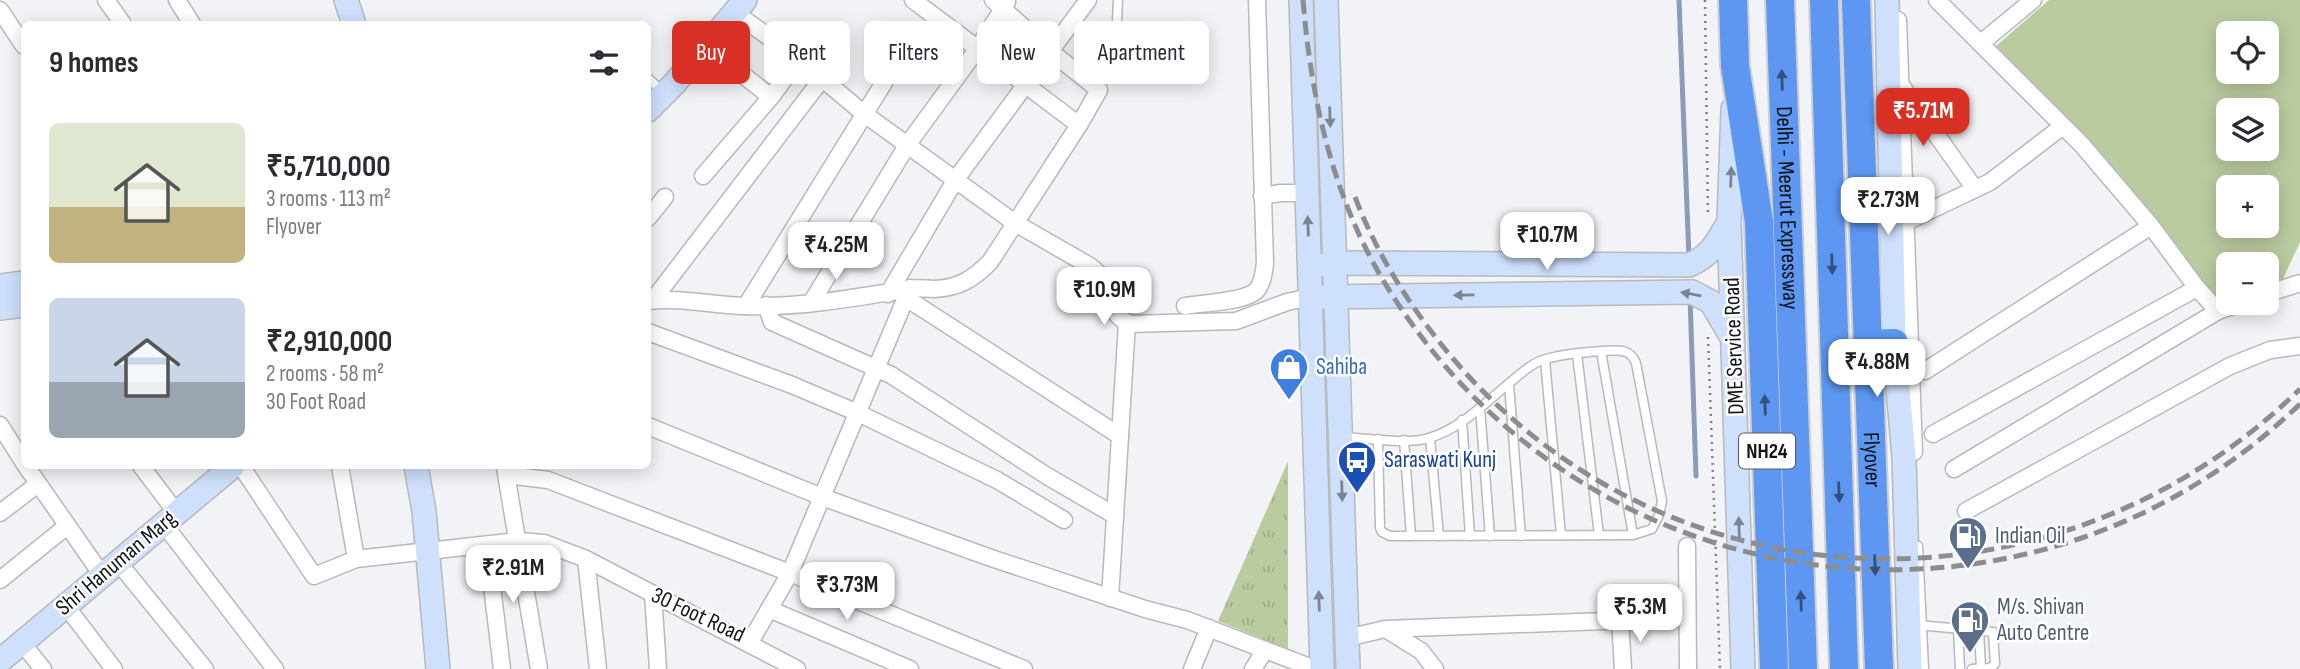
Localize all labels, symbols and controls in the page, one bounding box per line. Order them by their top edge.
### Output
chip: Buy [672,21,750,84]
chip: Rent [764,21,850,84]
chip: Filters [864,21,963,84]
chip: New [977,21,1060,84]
chip: Apartment [1074,21,1209,84]
map controls [2216,21,2279,315]
button: locate [2216,21,2279,84]
icon: filters [585,44,623,82]
text: 9 homes [49,45,139,81]
one-way arrow [1777,68,1788,90]
pin: ₹5.71M [1866,88,1980,148]
text: ₹5.71M [1892,97,1954,125]
button: layers [2216,98,2279,161]
one-way arrow [1324,106,1336,128]
street label: Delhi - Meerut Expressway [1770,106,1805,310]
text: ₹5,710,000 [266,149,390,185]
icon: home [105,151,189,235]
one-way arrow [1725,166,1736,188]
button: + [2216,175,2279,238]
pin: ₹2.73M [1831,177,1945,237]
text: 3 rooms · 113 m² [266,185,391,213]
text: ₹2.73M [1857,186,1919,214]
pin: ₹10.7M [1490,212,1604,272]
text: Flyover [266,213,322,241]
one-way arrow [1302,215,1313,237]
text: ₹10.7M [1516,221,1578,249]
pin: ₹4.25M [779,222,893,282]
text: ₹4.25M [804,231,868,259]
button: − [2216,252,2279,315]
one-way arrow [1826,253,1837,275]
pin: ₹10.9M [1047,268,1161,327]
text: ₹10.9M [1073,276,1135,304]
street label: DME Service Road [1718,277,1750,415]
one-way arrow [1680,288,1702,299]
one-way arrow [1453,289,1475,301]
text: ₹2,910,000 [266,324,392,360]
icon: home [105,326,189,410]
pin: ₹4.88M [1820,340,1934,399]
shop icon: Sahiba [1268,346,1310,401]
text: ₹4.88M [1844,348,1910,376]
place label: Sahiba [1316,353,1367,381]
text: 2 rooms · 58 m² [266,360,384,388]
text: 30 Foot Road [266,388,366,416]
one-way arrow [1760,394,1771,416]
street label: Flyover [1857,431,1887,488]
road number: NH24 [1739,434,1795,468]
bus stop icon: Saraswati Kunj [1336,439,1378,494]
place label: Saraswati Kunj [1384,446,1496,474]
one-way arrow [1337,481,1348,503]
one-way arrow [1833,481,1844,503]
street label: Shri Hanuman Marg [50,504,182,622]
fuel station icon: Indian Oil [1947,515,1989,570]
one-way arrow [1733,516,1745,538]
place label: Indian Oil [1995,522,2066,550]
pin: ₹2.91M [456,546,570,605]
text: ₹2.91M [482,554,544,582]
one-way arrow [1869,554,1880,576]
pin: ₹3.73M [790,562,904,622]
text: ₹3.73M [816,571,878,599]
street label: 30 Foot Road [647,581,749,649]
pin: ₹5.3M [1591,584,1689,644]
one-way arrow [1314,590,1325,612]
one-way arrow [1795,590,1806,612]
text: ₹5.3M [1613,593,1667,621]
place label: M/s. Shivan Auto Centre [1996,593,2089,647]
fuel station icon: M/s. Shivan Auto Centre [1949,599,1991,654]

